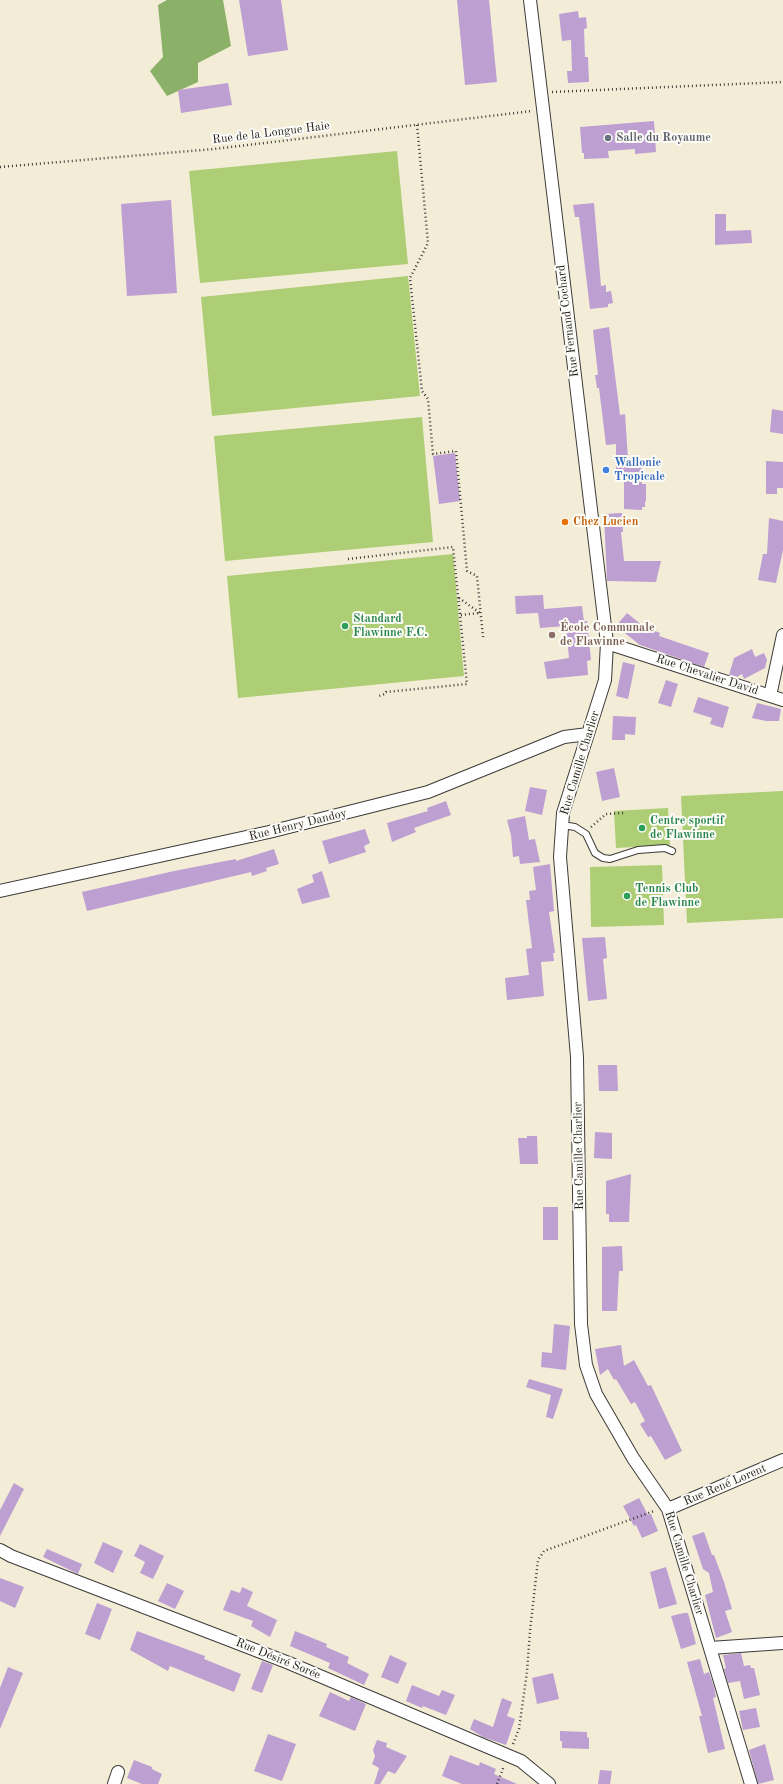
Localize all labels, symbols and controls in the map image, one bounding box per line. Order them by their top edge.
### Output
street label: Rue de la Longue Haie [212,119,330,147]
place label: Salle du Royaume [616,131,711,145]
marker: Salle du Royaume [603,133,613,143]
street label: Rue Fernand Cochard [554,264,582,378]
place label: Wallonie Tropicale [614,456,665,484]
marker: Wallonie Tropicale [601,465,611,475]
place label: Chez Lucien [573,515,638,529]
marker: Chez Lucien [560,517,570,527]
place label: Standard Flawinne F.C. [353,612,428,640]
marker: Standard Flawinne F.C. [340,621,350,631]
place label: École Communale de Flawinne [560,621,655,649]
marker: École Communale de Flawinne [547,630,557,640]
street label: Rue Chevalier David [654,652,760,698]
street label: Rue Camille Charlier [557,709,603,817]
street label: Rue Henry Dandoy [248,806,348,844]
place label: Centre sportif de Flawinne [650,814,724,842]
marker: Centre sportif de Flawinne [637,823,647,833]
place label: Tennis Club de Flawinne [635,882,700,910]
marker: Tennis Club de Flawinne [622,891,632,901]
street label: Rue Camille Charlier [571,1102,587,1210]
street label: Rue René Lorent [681,1461,769,1509]
street label: Rue Camille Charlier [661,1509,707,1617]
street label: Rue Désiré Sorée [233,1635,323,1683]

